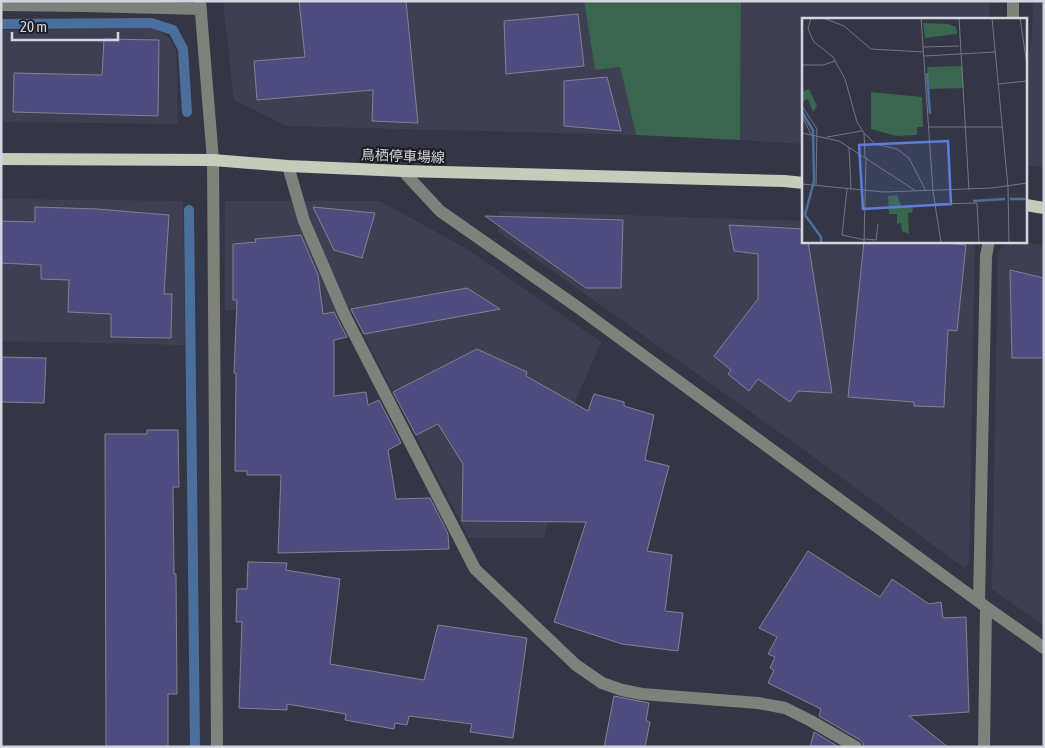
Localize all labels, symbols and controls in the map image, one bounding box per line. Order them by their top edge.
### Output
scale bar [12,10,119,42]
text: 20 m [20,18,47,35]
inset map [802,18,1028,242]
street label: 鳥栖停車場線 [361,147,445,165]

